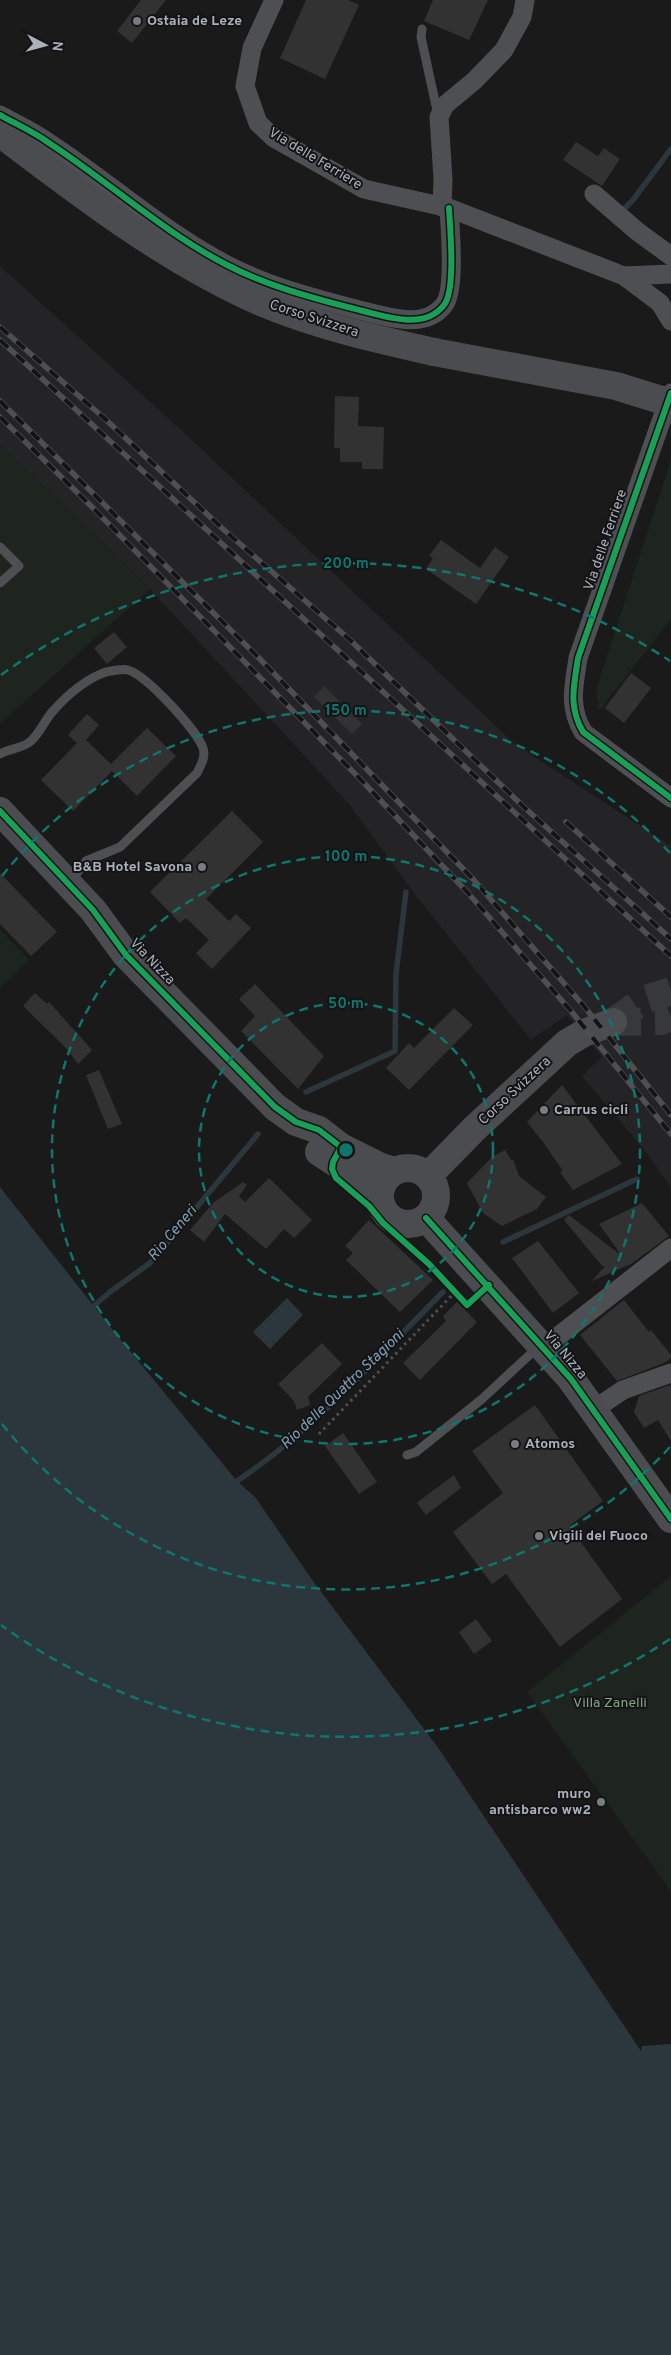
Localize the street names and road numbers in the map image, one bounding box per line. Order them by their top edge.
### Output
street label: Via delle Ferriere [265,124,365,194]
street label: Corso Svizzera [267,297,361,341]
street label: Via delle Ferriere [581,487,631,593]
street label: Via Nizza [126,935,178,989]
street label: Corso Svizzera [475,1053,555,1129]
street label: Via Nizza [540,1327,590,1383]

